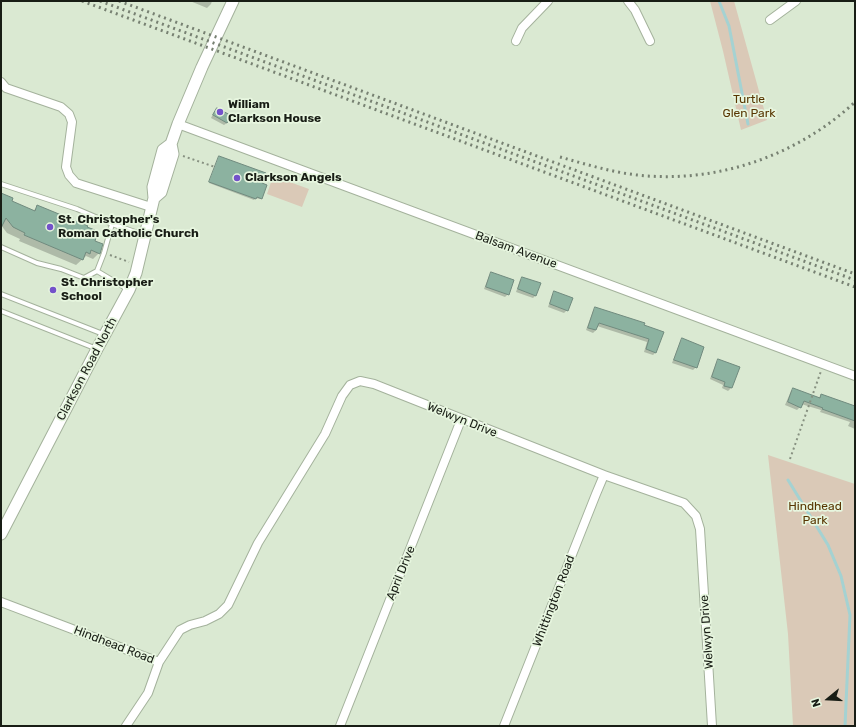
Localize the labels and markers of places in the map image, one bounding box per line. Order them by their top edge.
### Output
place label: William Clarkson House [228,98,321,126]
marker: William Clarkson House [215,107,225,117]
place label: Clarkson Angels [245,171,342,185]
marker: Clarkson Angels [232,173,242,183]
place label: St. Christopher's Roman Catholic Church [58,213,199,241]
marker: St. Christopher's Roman Catholic Church [45,222,55,232]
place label: St. Christopher School [61,276,153,304]
marker: St. Christopher School [48,285,58,295]

